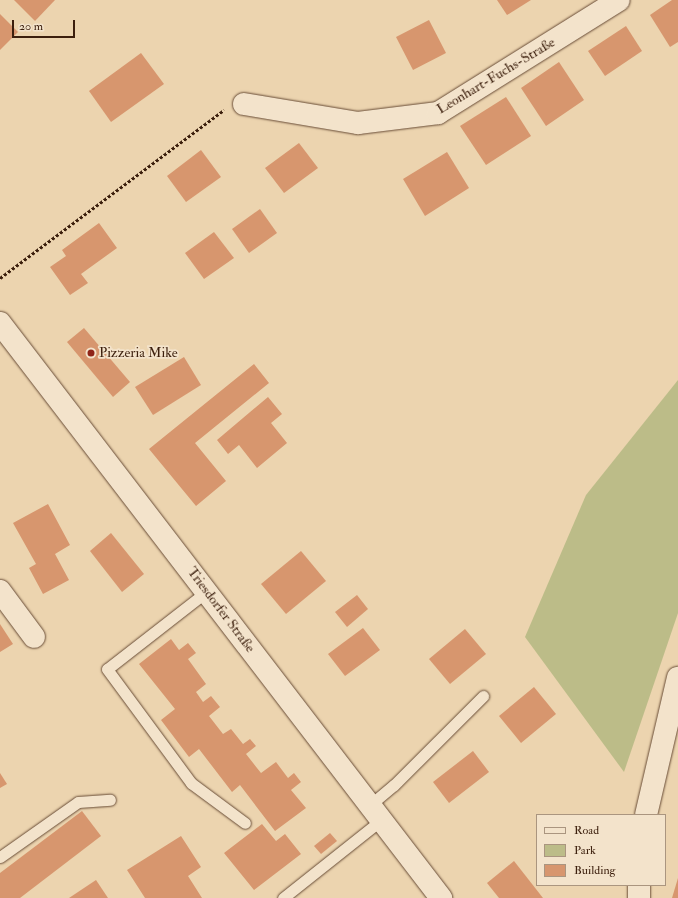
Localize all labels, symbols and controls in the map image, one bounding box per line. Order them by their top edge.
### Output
scale bar [14,12,77,38]
text: 20 m [19,19,43,34]
street label: Leonhart-Fuchs-Straße [434,34,558,118]
place label: Pizzeria Mike [99,345,178,361]
marker: Pizzeria Mike [86,348,96,358]
street label: Triesdorfer Straße [183,564,259,656]
legend [536,814,666,886]
text: Road [574,823,599,838]
text: Park [574,843,596,858]
text: Building [574,863,615,878]

